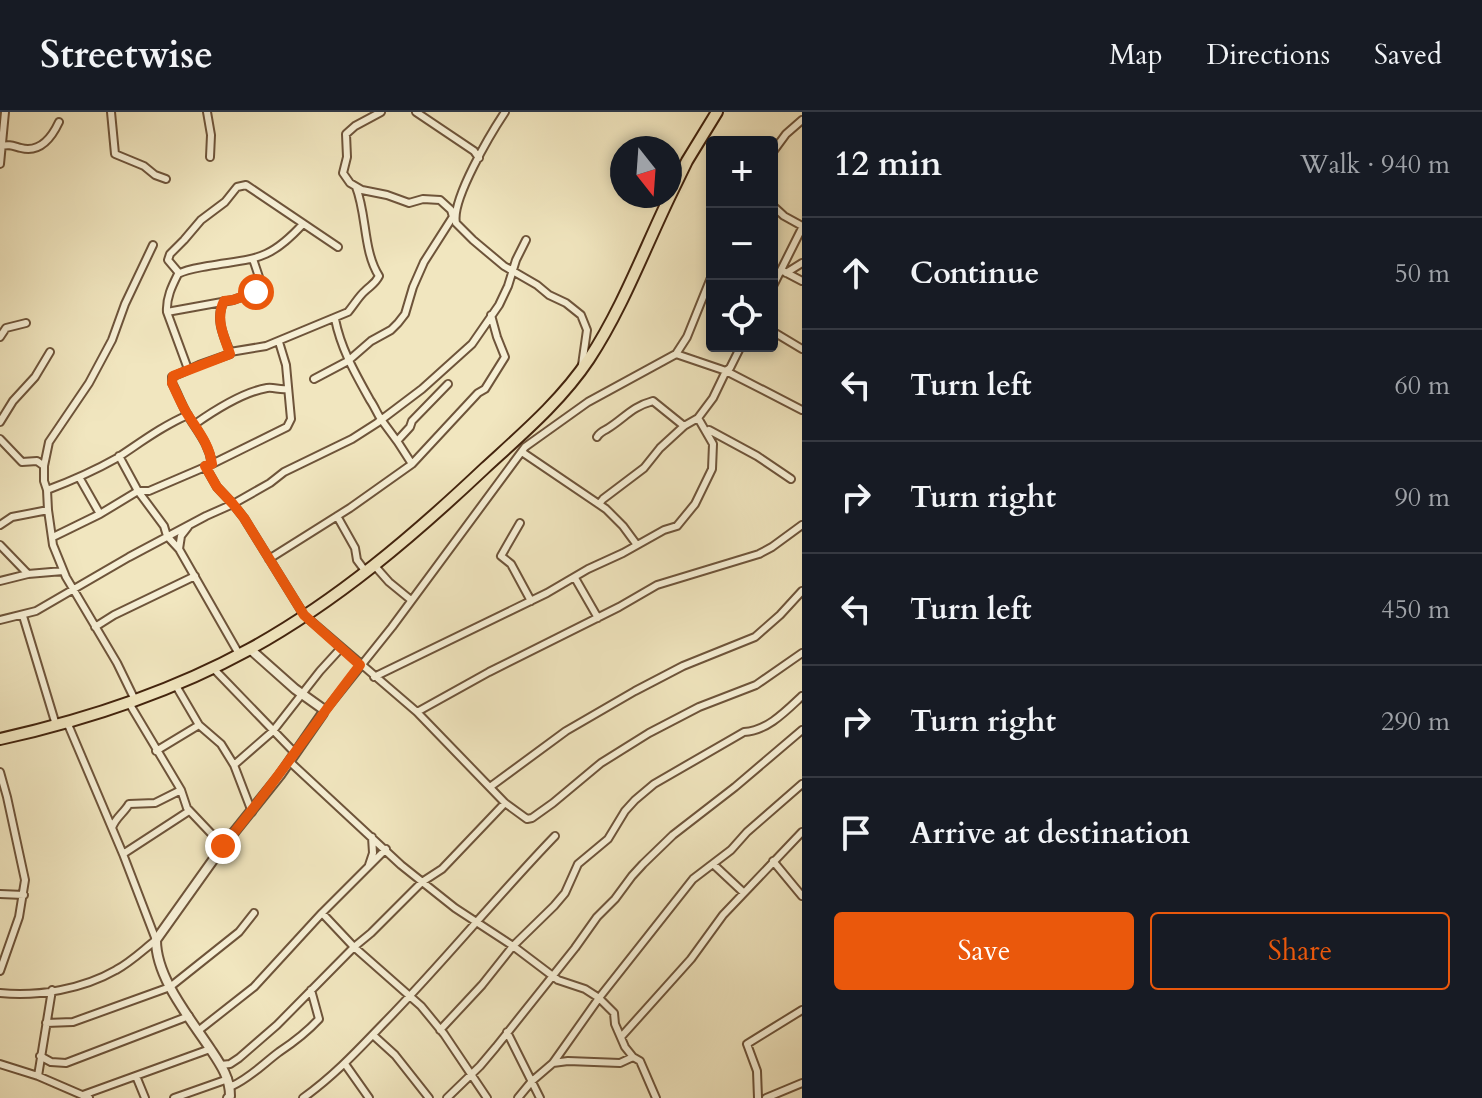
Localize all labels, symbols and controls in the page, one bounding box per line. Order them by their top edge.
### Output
text: Streetwise [40,29,213,81]
text: Map [1109,36,1163,74]
text: Directions [1207,36,1330,74]
text: Saved [1374,36,1442,74]
north arrow [610,136,682,208]
map controls [706,136,778,352]
button: + [706,136,778,208]
text: 12 min [834,141,942,187]
text: Walk · 940 m [1300,147,1450,182]
button: − [706,208,778,280]
icon: ahead [834,251,878,295]
text: Continue [910,253,1039,294]
text: 50 m [1394,256,1450,291]
route start [238,274,274,310]
button: locate [706,280,778,352]
icon: left [834,363,878,407]
text: Turn left [910,365,1032,406]
text: 60 m [1394,368,1450,403]
icon: right [834,475,878,519]
text: Turn right [910,477,1056,518]
text: 90 m [1394,480,1450,515]
icon: left [834,587,878,631]
text: Turn left [910,589,1032,630]
text: 450 m [1381,592,1450,627]
icon: right [834,699,878,743]
text: Turn right [910,701,1056,742]
text: 290 m [1381,704,1450,739]
icon: arrive [834,811,878,855]
text: Arrive at destination [910,813,1190,854]
route end [205,828,241,864]
button: Save [834,912,1134,990]
button: Share [1150,912,1450,990]

